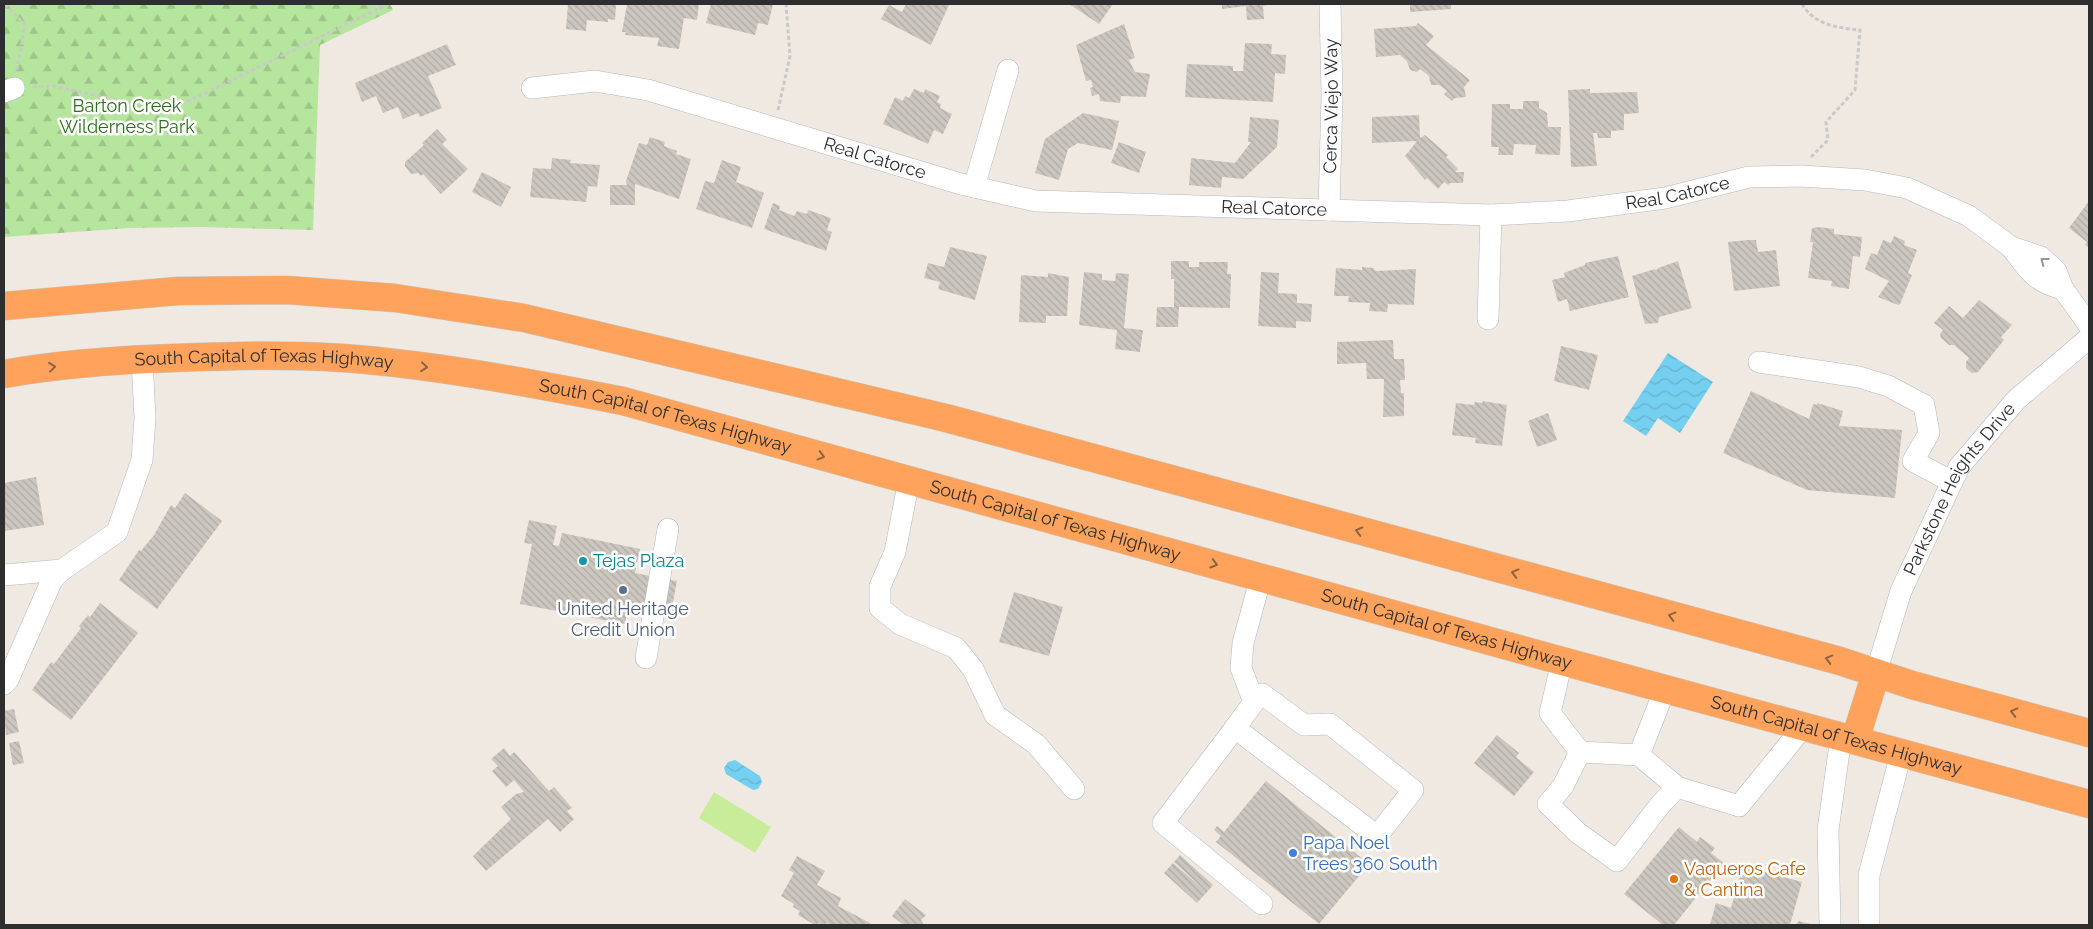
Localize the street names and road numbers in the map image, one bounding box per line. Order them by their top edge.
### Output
street label: Cerca Viejo Way [1319,38,1342,174]
street label: Real Catorce [821,132,929,183]
street label: Real Catorce [1624,171,1732,213]
street label: Real Catorce [1221,196,1328,220]
street label: South Capital of Texas Highway [134,345,395,373]
street label: South Capital of Texas Highway [538,374,794,457]
street label: Parkstone Heights Drive [1899,398,2019,578]
street label: South Capital of Texas Highway [928,476,1183,565]
street label: South Capital of Texas Highway [1319,584,1575,673]
street label: South Capital of Texas Highway [1709,691,1965,779]

